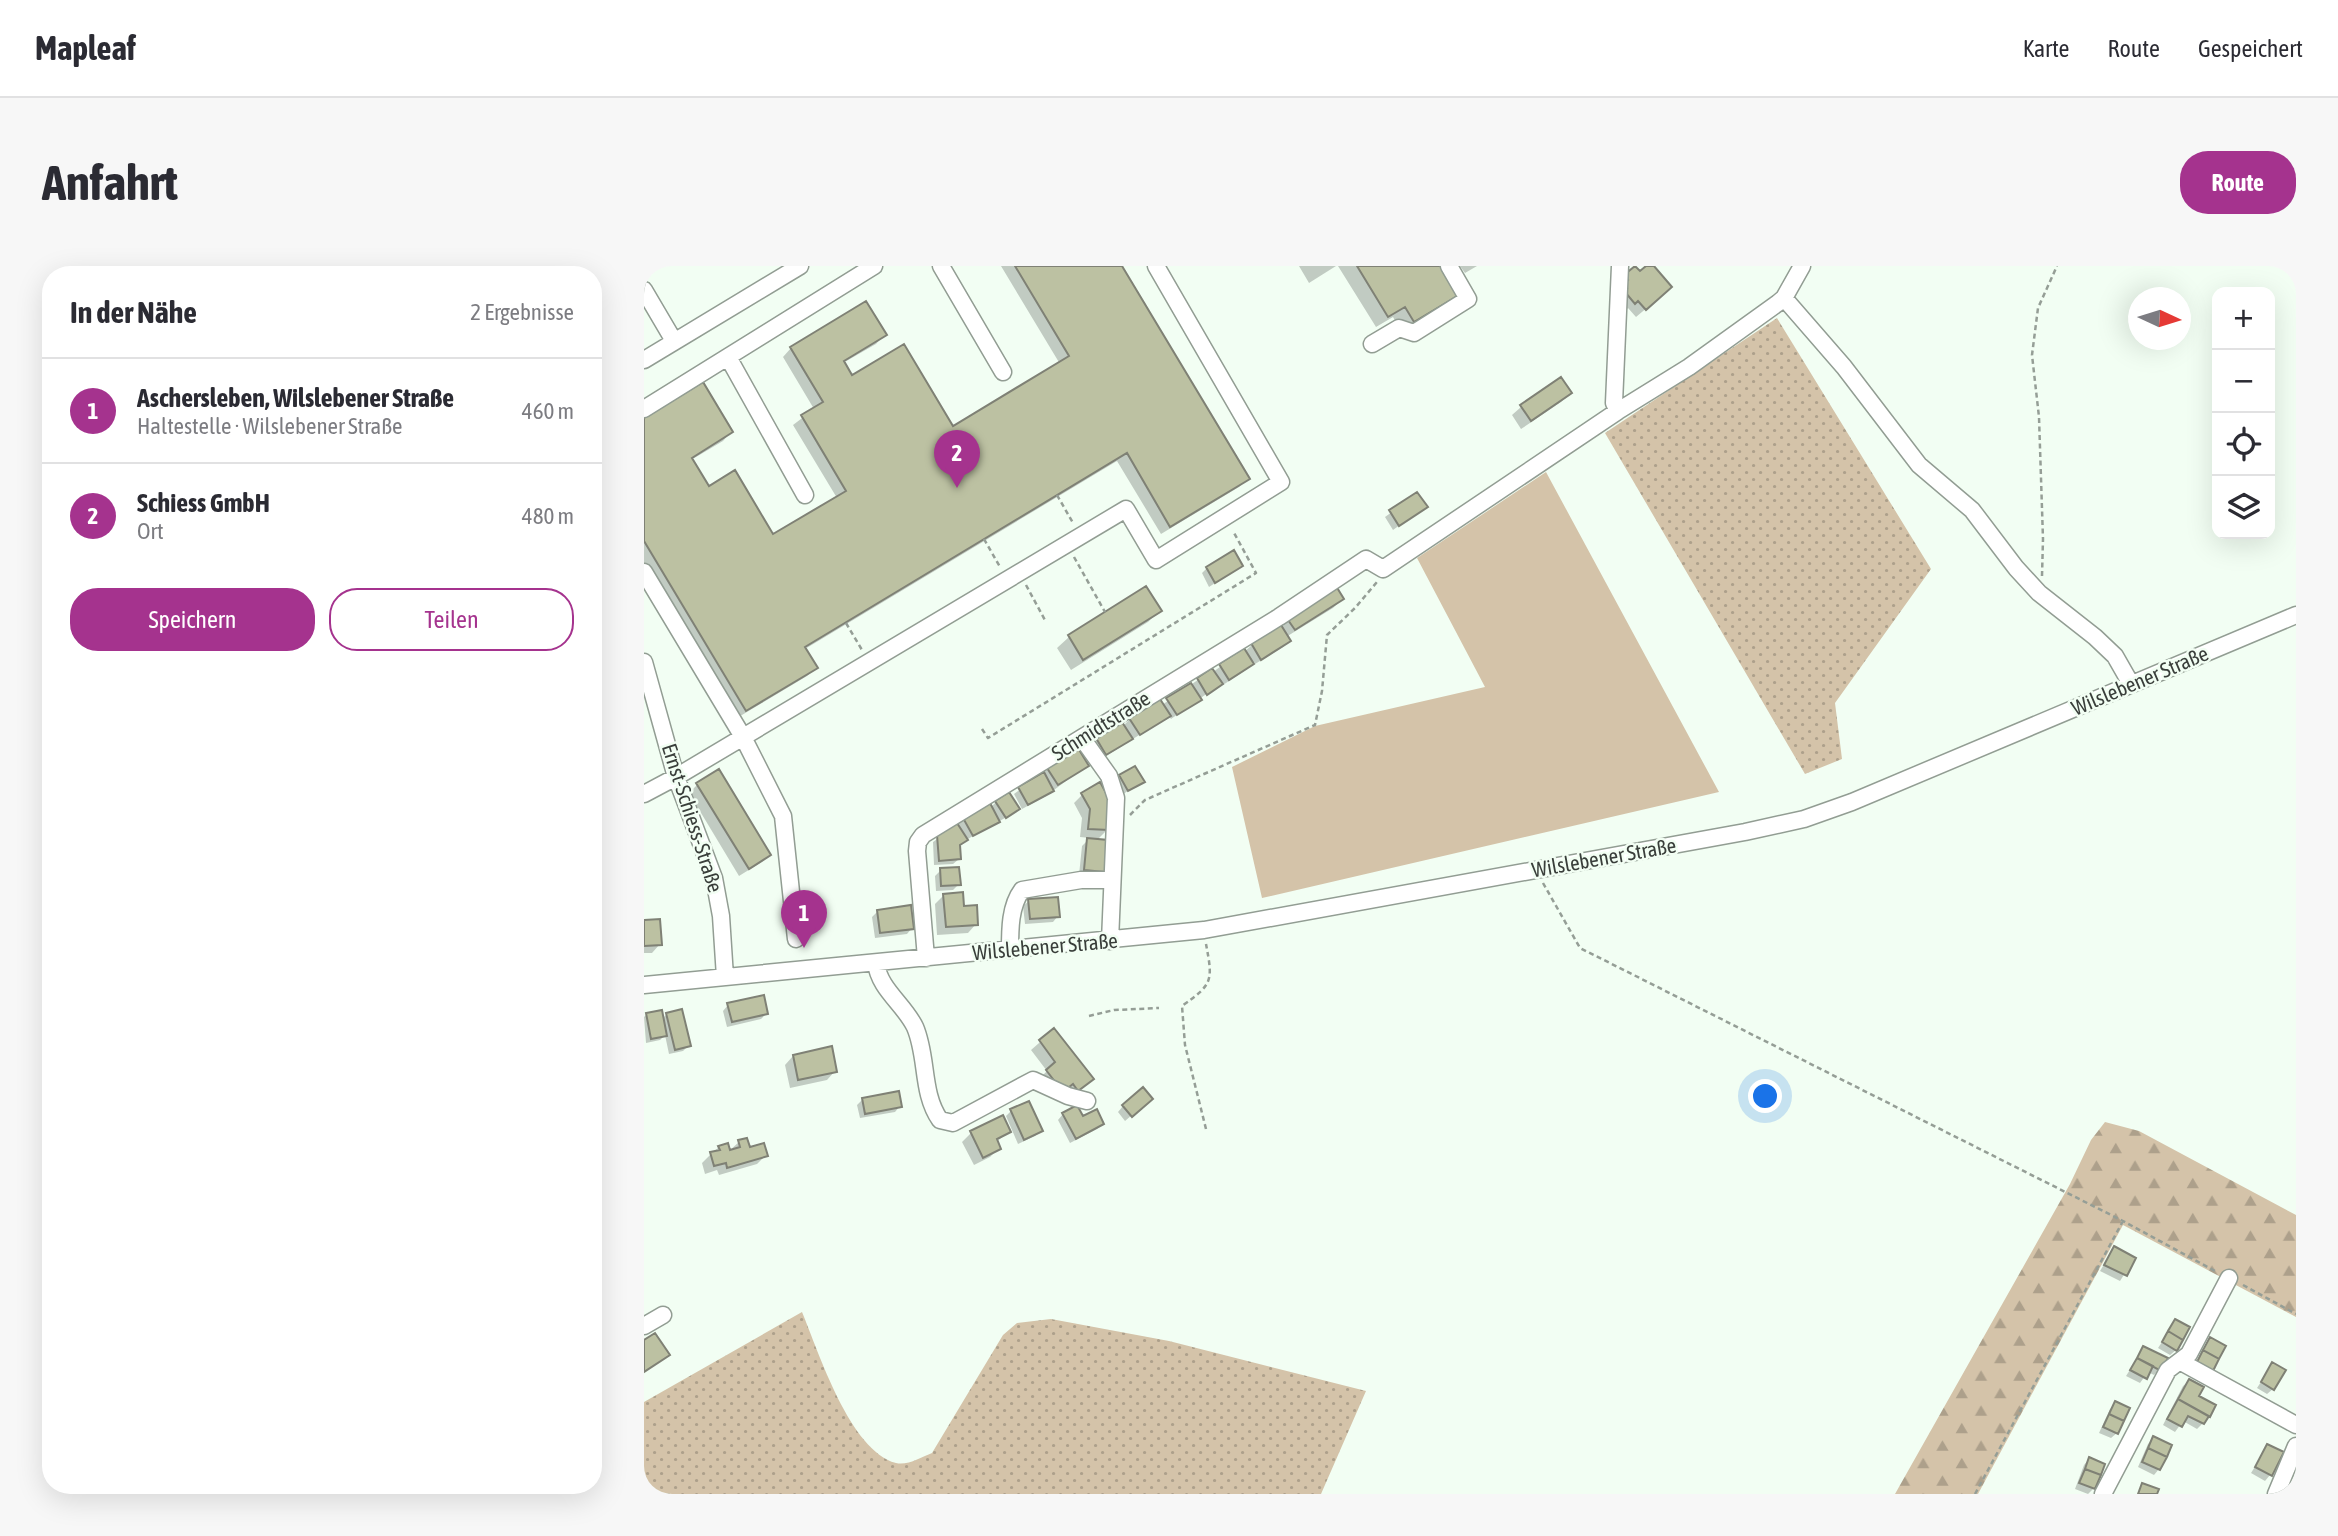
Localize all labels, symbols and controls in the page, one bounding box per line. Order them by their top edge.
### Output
text: Mapleaf [35,29,136,67]
text: Karte [2023,35,2069,62]
text: Route [2107,35,2160,62]
text: Gespeichert [2198,35,2303,62]
button: Route [2180,151,2296,214]
text: Anfahrt [42,154,178,210]
north arrow [2128,287,2191,350]
map controls [2212,287,2275,539]
button: + [2212,287,2275,350]
text: In der Nähe [70,295,197,329]
text: 2 Ergebnisse [470,299,574,325]
button: − [2212,350,2275,413]
text: Aschersleben, Wilslebener Straße [137,383,454,413]
text: 1 [88,398,98,424]
text: 460 m [522,398,574,424]
text: Haltestelle · Wilslebener Straße [137,413,403,439]
button: locate [2212,413,2275,476]
pin: 2 [934,430,980,488]
button: layers [2212,476,2275,539]
text: Schiess GmbH [137,488,270,518]
text: 2 [88,503,98,529]
text: 480 m [522,503,574,529]
text: Ort [137,518,164,544]
button: Speichern [70,588,315,651]
button: Teilen [329,588,574,651]
street label: Wilslebener Straße [2068,641,2212,720]
street label: Schmidtstraße [1047,686,1154,765]
street label: Ernst-Schiess-Straße [658,740,728,895]
street label: Wilslebener Straße [1530,833,1678,882]
pin: 1 [781,890,827,948]
street label: Wilslebener Straße [971,928,1119,964]
your location [1748,1079,1782,1113]

